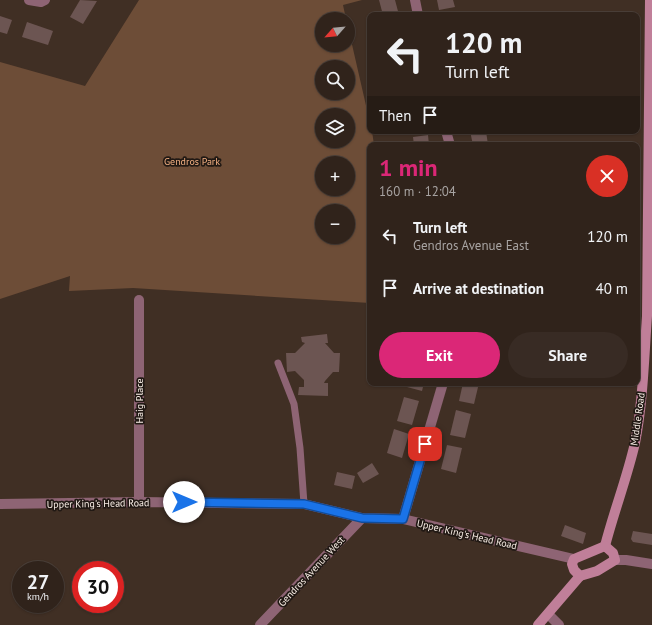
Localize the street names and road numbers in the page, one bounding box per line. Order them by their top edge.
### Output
street label: Haig Place [133,378,146,424]
street label: Middle Road [627,392,648,446]
street label: Upper King's Head Road [47,496,149,511]
street label: Upper King's Head Road [415,517,518,552]
street label: Gendros Avenue West [275,533,348,609]

